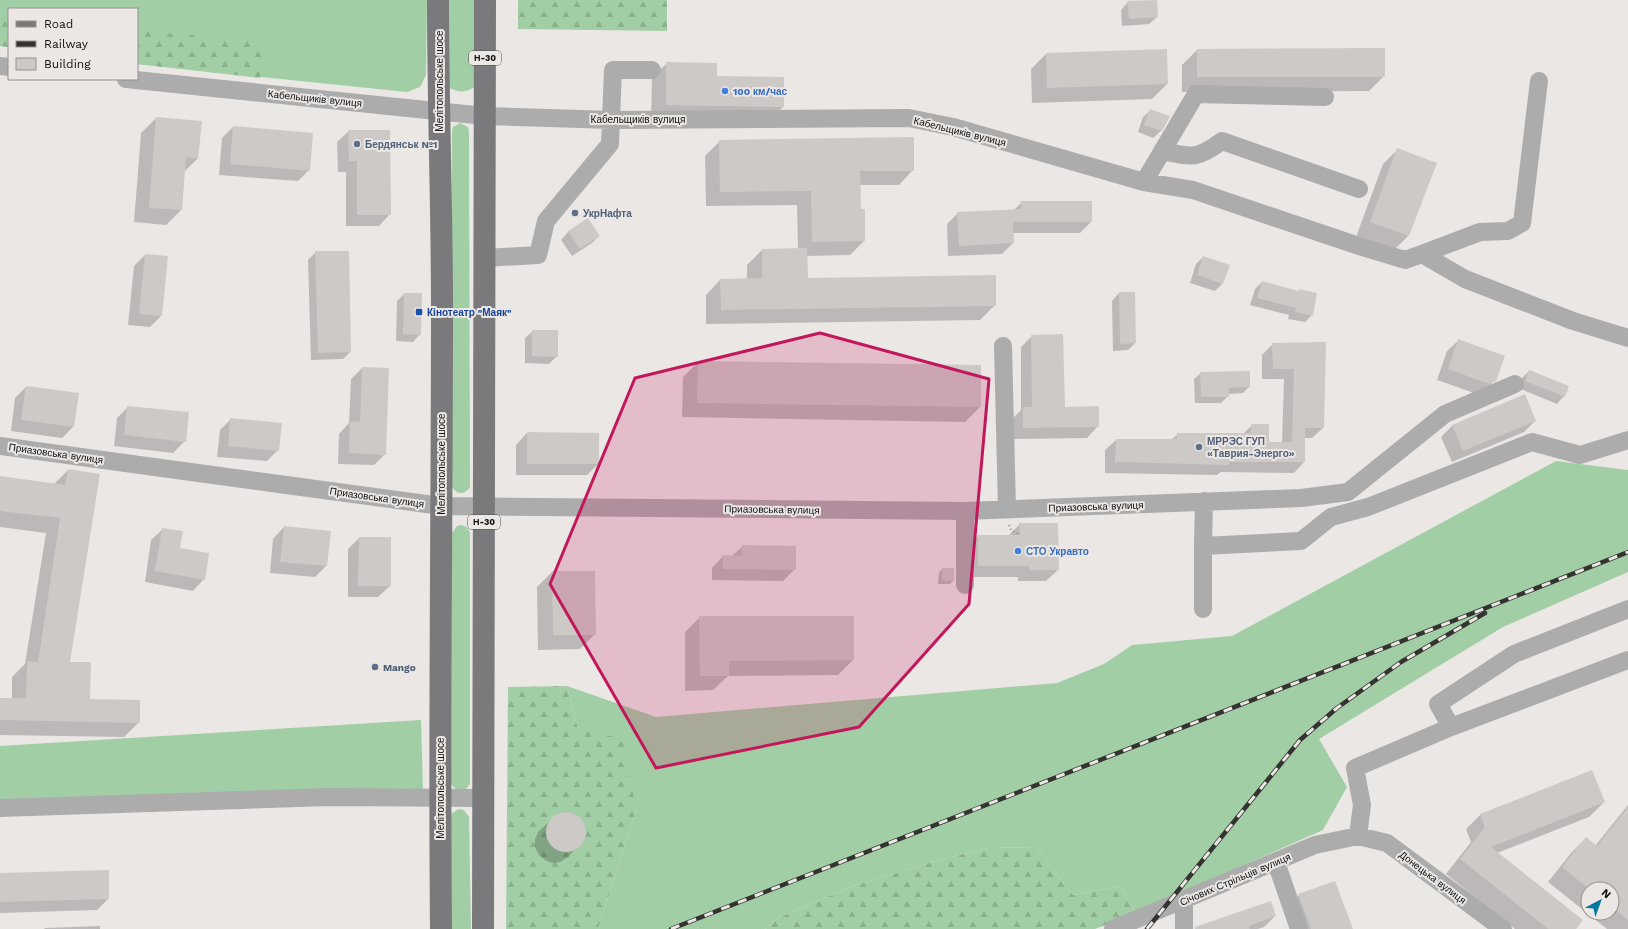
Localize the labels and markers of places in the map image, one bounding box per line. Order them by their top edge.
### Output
marker: 100 км/час [720,86,730,96]
place label: 100 км/час [733,86,787,97]
marker: Бердянськ №1 [352,139,362,149]
place label: Бердянськ №1 [365,139,437,150]
marker: УкрНафта [570,208,580,218]
place label: УкрНафта [583,208,632,219]
marker: Кінотеатр "Маяк" [414,307,424,317]
place label: Кінотеатр "Маяк" [427,307,512,318]
place label: МРРЭС ГУП «Таврия-Энерго» [1207,436,1295,459]
marker: МРРЭС ГУП «Таврия-Энерго» [1194,442,1204,452]
marker: СТО Укравто [1013,546,1023,556]
place label: СТО Укравто [1026,546,1089,557]
marker: Mango [370,662,380,672]
place label: Mango [383,662,416,673]

